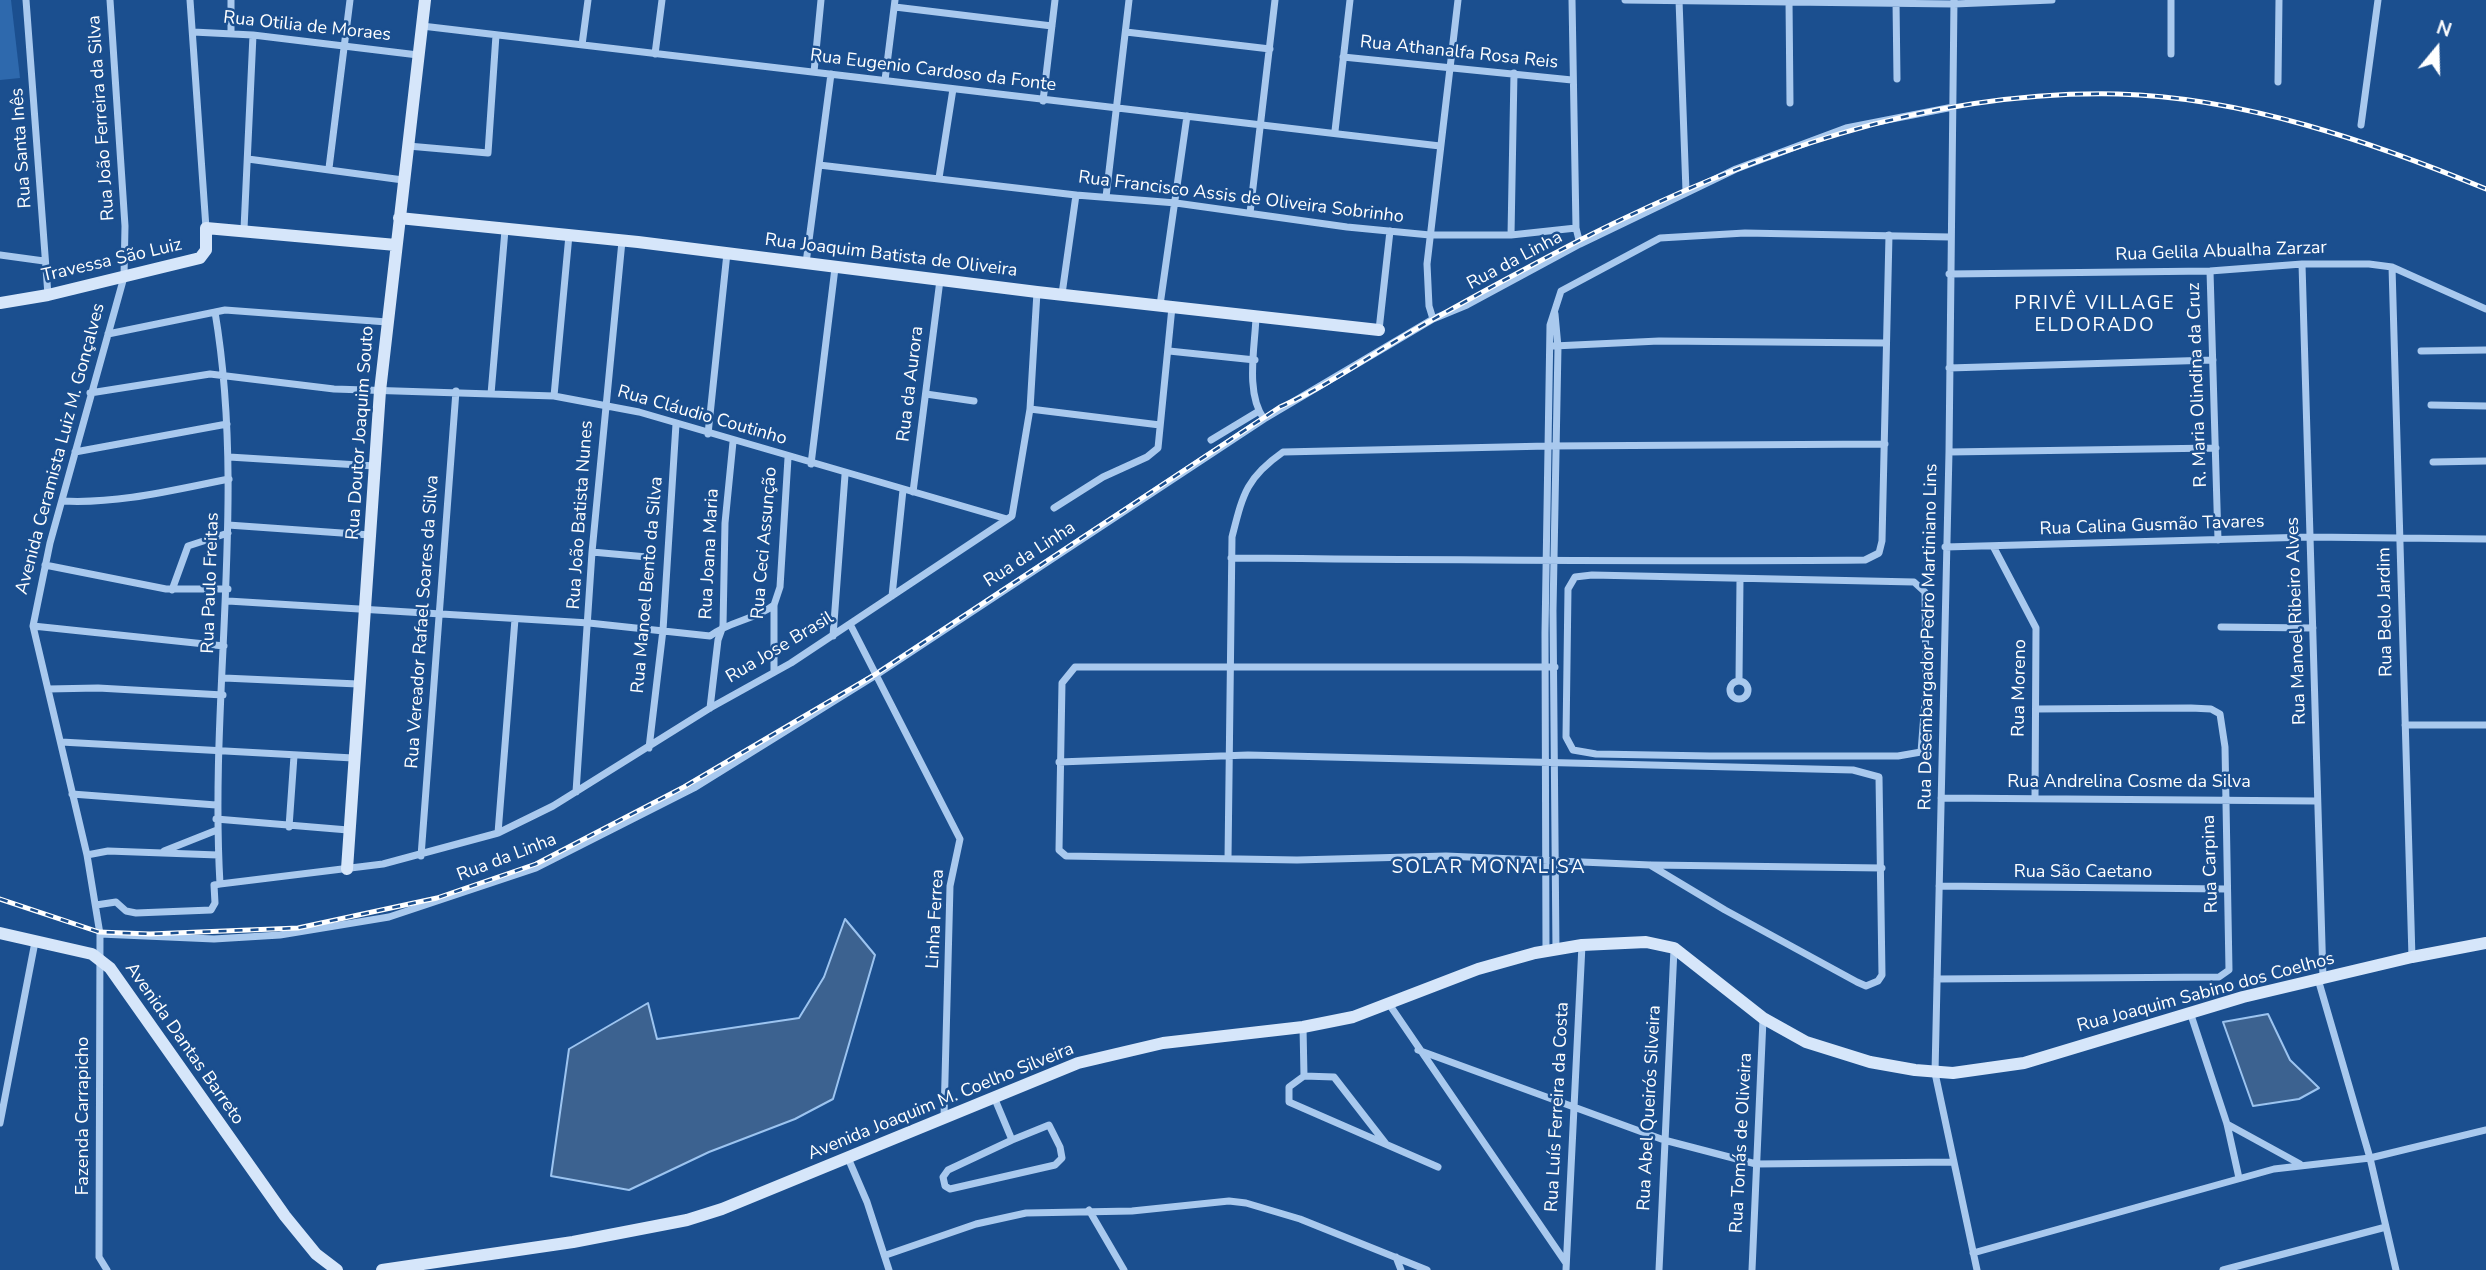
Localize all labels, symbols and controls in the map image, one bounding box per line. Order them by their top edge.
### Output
street label: Rua Otilia de Moraes [222,7,392,47]
street label: Rua João Ferreira da Silva [84,14,120,222]
north arrow [2402,14,2472,84]
text: N [2433,15,2455,44]
street label: Rua Athanalfa Rosa Reis [1359,32,1559,74]
street label: Rua Eugenio Cardoso da Fonte [809,45,1057,97]
street label: Rua Santa Inês [7,87,37,209]
street label: Rua Francisco Assis de Oliveira Sobrinho [1077,167,1405,229]
street label: Rua da Linha [1464,227,1566,295]
street label: Rua Joaquim Batista de Oliveira [763,230,1019,282]
street label: Travessa São Luiz [40,234,184,288]
street label: Rua Gelila Abualha Zarzar [2115,238,2327,266]
street label: R. Maria Olindina da Cruz [2184,282,2212,488]
district label: PRIVÊ VILLAGE ELDORADO [2016,293,2174,337]
street label: Avenida Ceramista Luiz M. Gonçalves [12,301,110,597]
street label: Rua Doutor Joaquim Souto [343,325,379,541]
street label: Rua da Aurora [893,325,929,443]
street label: Rua Cláudio Coutinho [615,381,789,451]
street label: Rua João Batista Nunes [564,420,598,610]
street label: Rua Desembargador Pedro Martiniano Lins [1915,463,1943,811]
street label: Rua Ceci Assunção [748,466,782,620]
street label: Rua Vereador Rafael Soares da Silva [402,474,444,770]
street label: Rua Manoel Bento da Silva [628,476,668,694]
street label: Rua Joana Maria [696,488,724,620]
street label: Rua Calina Gusmão Tavares [2039,511,2265,541]
street label: Rua Paulo Freitas [198,512,224,654]
street label: Rua da Linha [980,517,1080,593]
street label: Rua Manoel Ribeiro Alves [2283,517,2311,725]
street label: Rua Belo Jardim [2374,547,2398,677]
street label: Rua Jose Brasil [722,608,838,688]
street label: Rua Moreno [2008,639,2032,737]
street label: Rua Andrelina Cosme da Silva [2007,772,2251,794]
street label: Rua Carpina [2198,814,2224,914]
street label: Rua da Linha [454,829,560,887]
district label: SOLAR MONALISA [1393,857,1585,879]
street label: Rua São Caetano [2014,862,2152,884]
street label: Linha Ferrea [923,869,949,969]
street label: Rua Joaquim Sabino dos Coelhos [2075,948,2337,1038]
street label: Avenida Dantas Barreto [120,959,248,1129]
street label: Rua Luís Ferreira da Costa [1542,1001,1574,1213]
street label: Rua Abel Queirós Silveira [1634,1005,1666,1211]
street label: Fazenda Carrapicho [73,1037,95,1195]
street label: Avenida Joaquim M. Coelho Silveira [805,1039,1077,1165]
street label: Rua Tomás de Oliveira [1726,1052,1758,1234]

